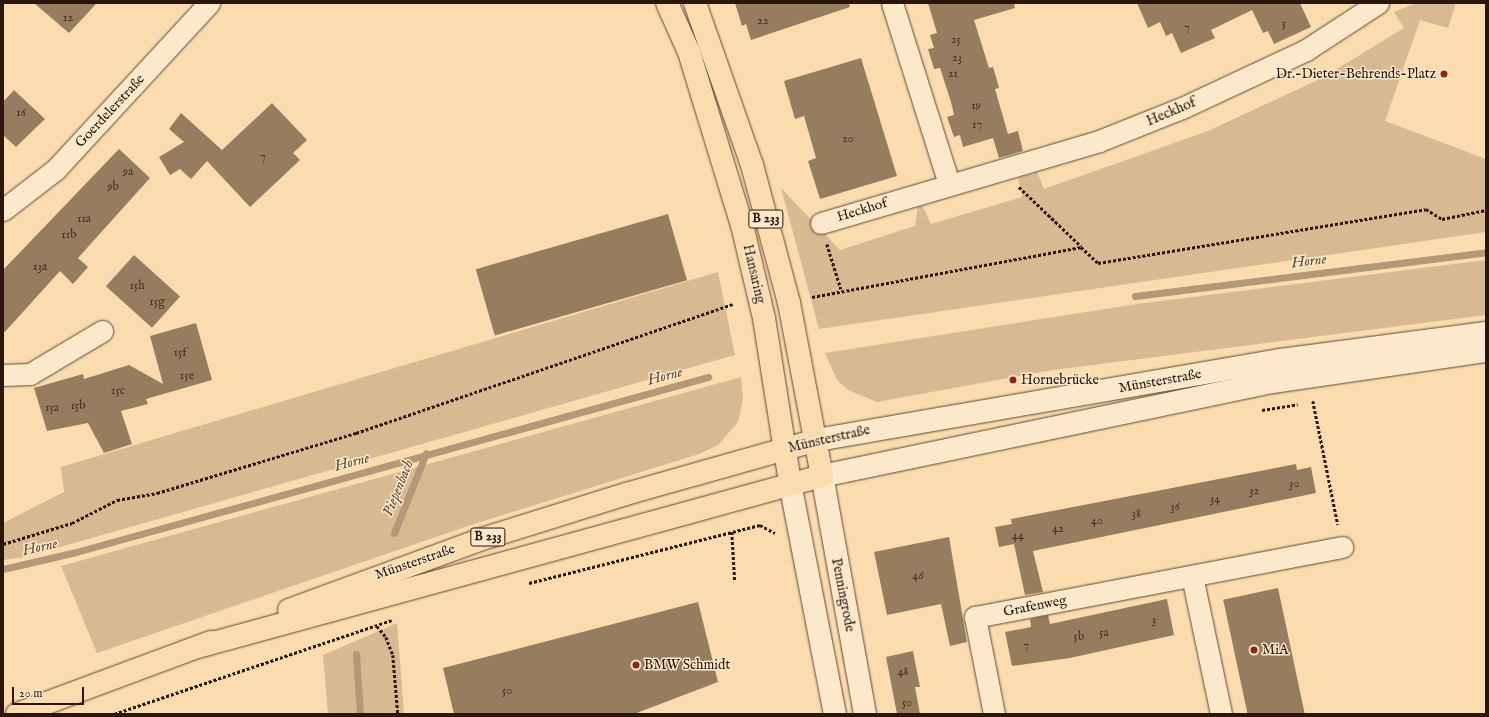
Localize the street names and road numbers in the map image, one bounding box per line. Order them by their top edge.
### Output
street label: Goerdelerstraße [72,71,148,151]
street label: Heckhof [1144,94,1198,130]
street label: Heckhof [835,194,889,226]
road number: B 233 [748,208,784,230]
street label: Hansaring [739,243,769,305]
street label: Münsterstraße [1117,365,1203,397]
street label: Münsterstraße [786,421,872,457]
road number: B 233 [470,526,506,548]
street label: Münsterstraße [373,540,457,584]
street label: Penningrode [828,557,858,633]
street label: Grafenweg [1002,592,1068,620]

